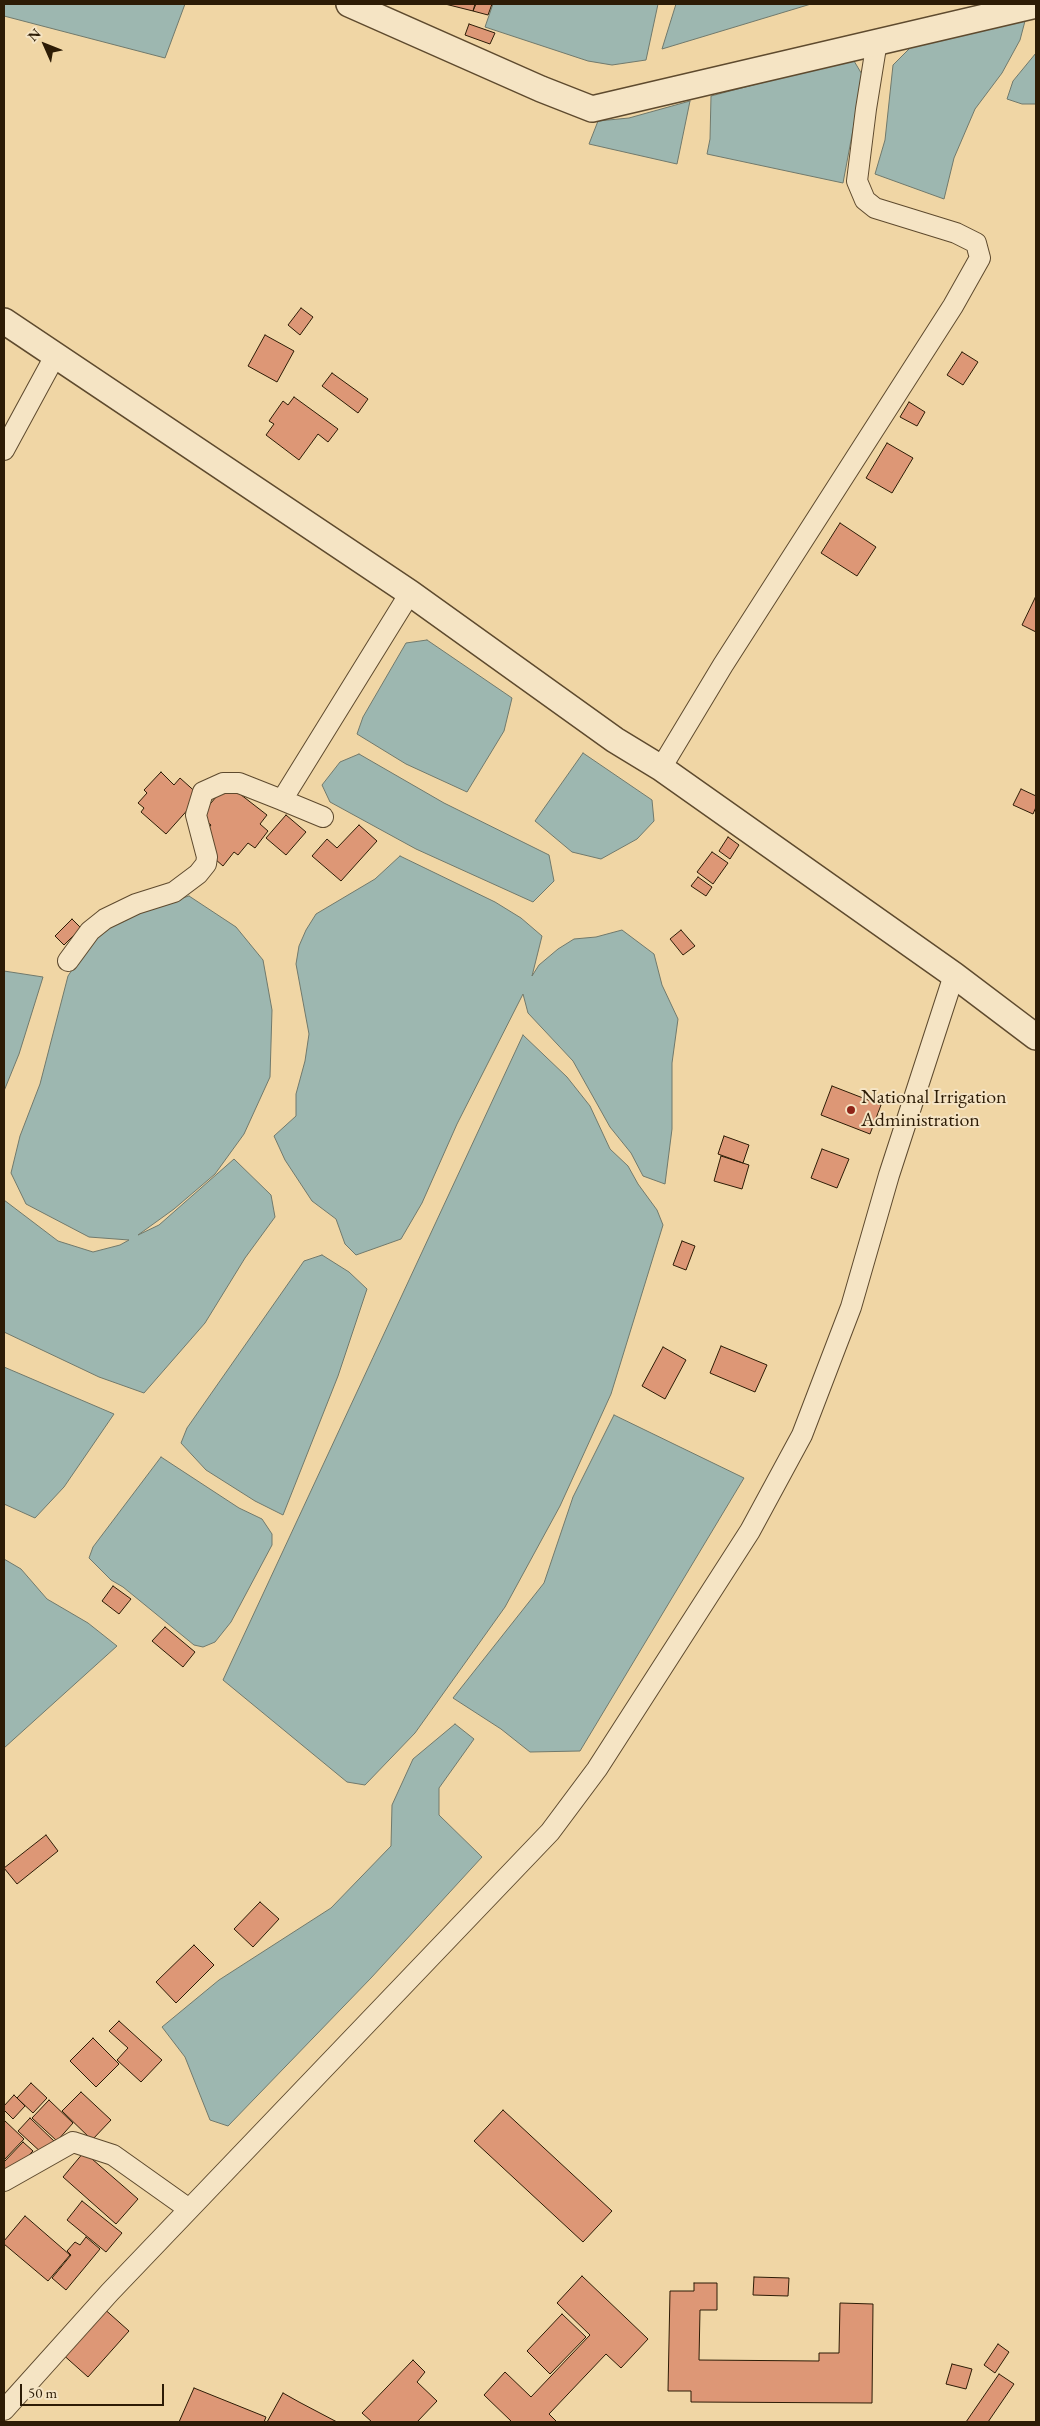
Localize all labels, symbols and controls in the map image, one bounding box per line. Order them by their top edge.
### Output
north arrow [20,20,70,70]
text: N [24,24,45,45]
place label: National Irrigation Administration [861,1086,1007,1133]
marker: National Irrigation Administration [845,1104,857,1116]
scale bar [22,2374,166,2406]
text: 50 m [28,2383,57,2402]

